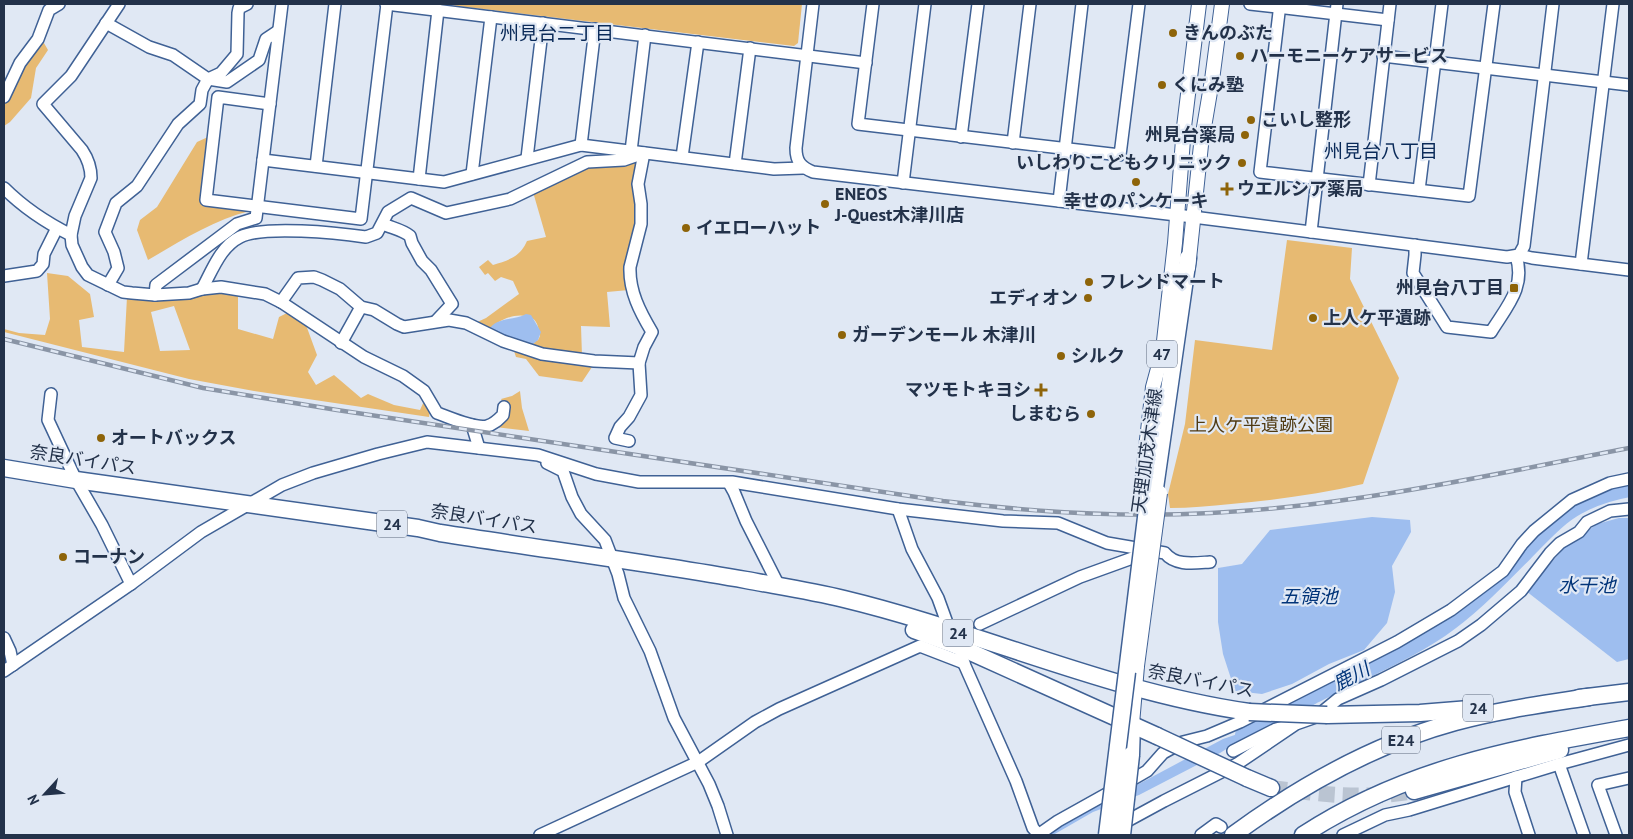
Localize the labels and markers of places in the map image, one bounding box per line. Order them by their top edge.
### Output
place label: きんのぶた [1183,21,1273,44]
marker: きんのぶた [1167,27,1179,39]
place label: ハーモニーケアサービス [1250,44,1448,67]
marker: ハーモニーケアサービス [1234,50,1246,62]
place label: くにみ塾 [1172,73,1244,96]
marker: くにみ塾 [1156,79,1168,91]
place label: こいし整形 [1261,108,1351,131]
marker: こいし整形 [1245,114,1257,126]
place label: 州見台薬局 [1145,123,1235,146]
marker: 州見台薬局 [1239,129,1251,141]
place label: いしわりこどもクリニック [1016,151,1232,174]
marker: いしわりこどもクリニック [1236,157,1248,169]
marker: 幸せのパンケーキ [1130,176,1142,188]
place label: ウエルシア薬局 [1237,177,1363,200]
place label: ENEOS J-Quest木津川店 [834,182,964,226]
marker: ウエルシア薬局 [1221,183,1233,195]
place label: 幸せのパンケーキ [1064,189,1208,212]
marker: ENEOS J-Quest木津川店 [819,198,831,210]
place label: イエローハット [696,216,821,239]
marker: イエローハット [680,222,692,234]
place label: フレンドマート [1099,270,1225,293]
marker: フレンドマート [1083,276,1095,288]
place label: 州見台八丁目 [1396,276,1504,299]
marker: 州見台八丁目 [1508,282,1520,294]
place label: エディオン [989,286,1078,309]
marker: エディオン [1082,292,1094,304]
place label: 上人ケ平遺跡 [1323,306,1431,329]
marker: 上人ケ平遺跡 [1307,312,1319,324]
place label: ガーデンモール 木津川 [852,323,1037,346]
marker: ガーデンモール 木津川 [836,329,848,341]
place label: シルク [1071,344,1125,367]
marker: シルク [1055,350,1067,362]
place label: マツモトキヨシ [905,378,1031,401]
marker: マツモトキヨシ [1035,384,1047,396]
place label: しまむら [1009,402,1081,425]
marker: しまむら [1085,408,1097,420]
place label: オートバックス [111,426,236,449]
marker: オートバックス [95,432,107,444]
place label: コーナン [73,545,145,568]
marker: コーナン [57,551,69,563]

